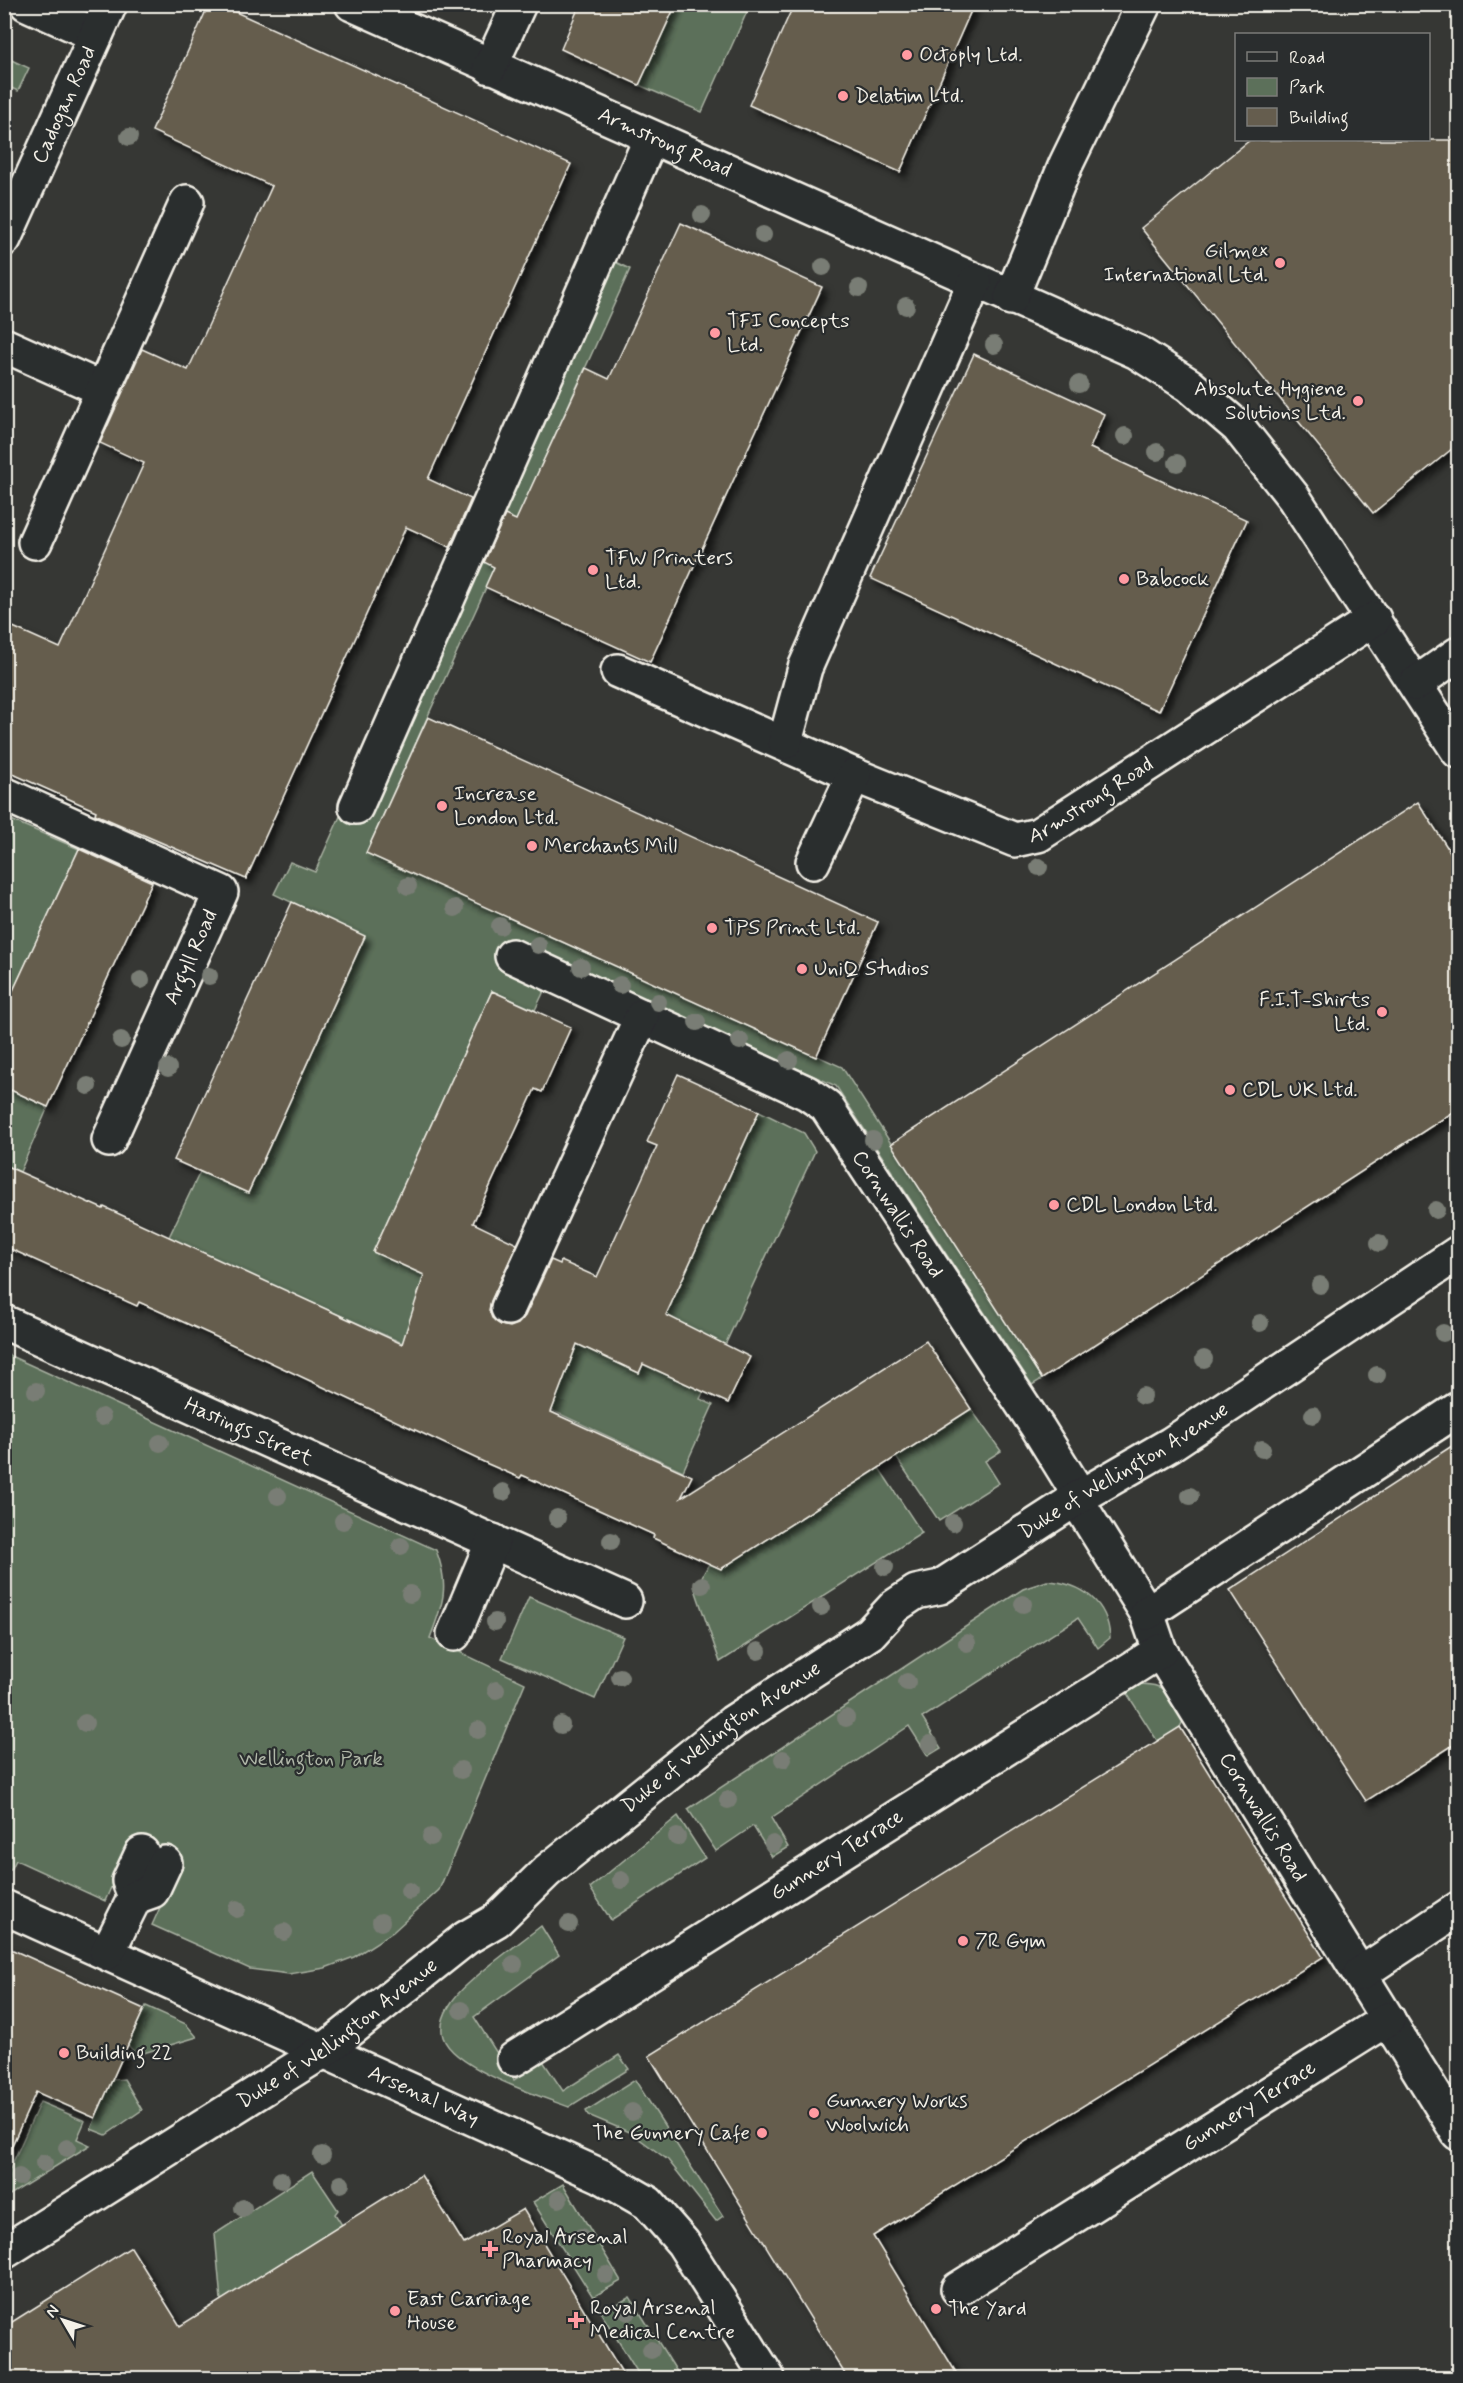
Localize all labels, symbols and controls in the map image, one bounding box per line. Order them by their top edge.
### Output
legend [1235,33,1430,141]
place label: Octoply Ltd. [919,41,1023,69]
street label: Cadogan Road [26,42,103,168]
text: Road [1289,46,1325,70]
marker: Octoply Ltd. [900,48,914,62]
text: Park [1289,76,1325,100]
place label: Delatim Ltd. [855,82,964,110]
marker: Delatim Ltd. [836,89,850,103]
street label: Armstrong Road [593,101,736,184]
text: Building [1289,106,1349,132]
place label: Gilmex International Ltd. [1103,237,1268,289]
marker: Gilmex International Ltd. [1273,256,1287,270]
place label: TFI Concepts Ltd. [727,307,850,359]
marker: TFI Concepts Ltd. [708,326,722,340]
place label: Absolute Hygiene Solutions Ltd. [1194,375,1346,427]
marker: Absolute Hygiene Solutions Ltd. [1351,394,1365,408]
place label: TFW Printers Ltd. [605,544,733,596]
marker: TFW Printers Ltd. [586,563,600,577]
place label: Babcock [1136,565,1209,593]
marker: Babcock [1117,572,1131,586]
street label: Armstrong Road [1026,750,1159,851]
place label: Increase London Ltd. [454,780,559,832]
marker: Increase London Ltd. [435,799,449,813]
place label: Merchants Mill [544,832,677,860]
marker: Merchants Mill [525,839,539,853]
street label: Argyll Road [158,905,226,1010]
place label: TPS Print Ltd. [724,914,860,942]
marker: TPS Print Ltd. [705,921,719,935]
place label: UniQ Studios [814,955,929,983]
marker: UniQ Studios [795,962,809,976]
place label: F.I.T-Shirts Ltd. [1259,986,1370,1038]
marker: F.I.T-Shirts Ltd. [1375,1005,1389,1019]
place label: CDL UK Ltd. [1242,1076,1358,1104]
marker: CDL UK Ltd. [1223,1083,1237,1097]
street label: Cornwallis Road [845,1145,950,1284]
place label: CDL London Ltd. [1066,1191,1218,1219]
marker: CDL London Ltd. [1047,1198,1061,1212]
street label: Hastings Street [180,1391,318,1473]
street label: Duke of Wellington Avenue [1014,1395,1234,1546]
street label: Duke of Wellington Avenue [616,1655,826,1820]
park label: Wellington Park [239,1745,383,1775]
street label: Cornwallis Road [1212,1747,1314,1887]
street label: Gunnery Terrace [765,1802,909,1908]
place label: 7R Gym [975,1927,1046,1955]
marker: 7R Gym [956,1934,970,1948]
street label: Duke of Wellington Avenue [232,1952,444,2116]
place label: Building 22 [76,2039,173,2069]
marker: Building 22 [57,2046,71,2060]
street label: Gunnery Terrace [1177,2054,1321,2158]
street label: Arsenal Way [363,2059,483,2133]
place label: Gunnery Works Woolwich [826,2087,968,2139]
marker: Gunnery Works Woolwich [807,2106,821,2120]
place label: The Gunnery Cafe [592,2119,750,2147]
marker: The Gunnery Cafe [755,2126,769,2140]
place label: Royal Arsenal Pharmacy [502,2223,628,2275]
marker: Royal Arsenal Pharmacy [483,2242,497,2256]
place label: East Carriage House [407,2285,531,2337]
north arrow [33,2290,93,2350]
place label: Royal Arsenal Medical Centre [590,2294,735,2346]
place label: The Yard [948,2295,1026,2323]
text: N [41,2301,64,2322]
marker: The Yard [929,2302,943,2316]
marker: East Carriage House [388,2304,402,2318]
marker: Royal Arsenal Medical Centre [567,2311,585,2329]

